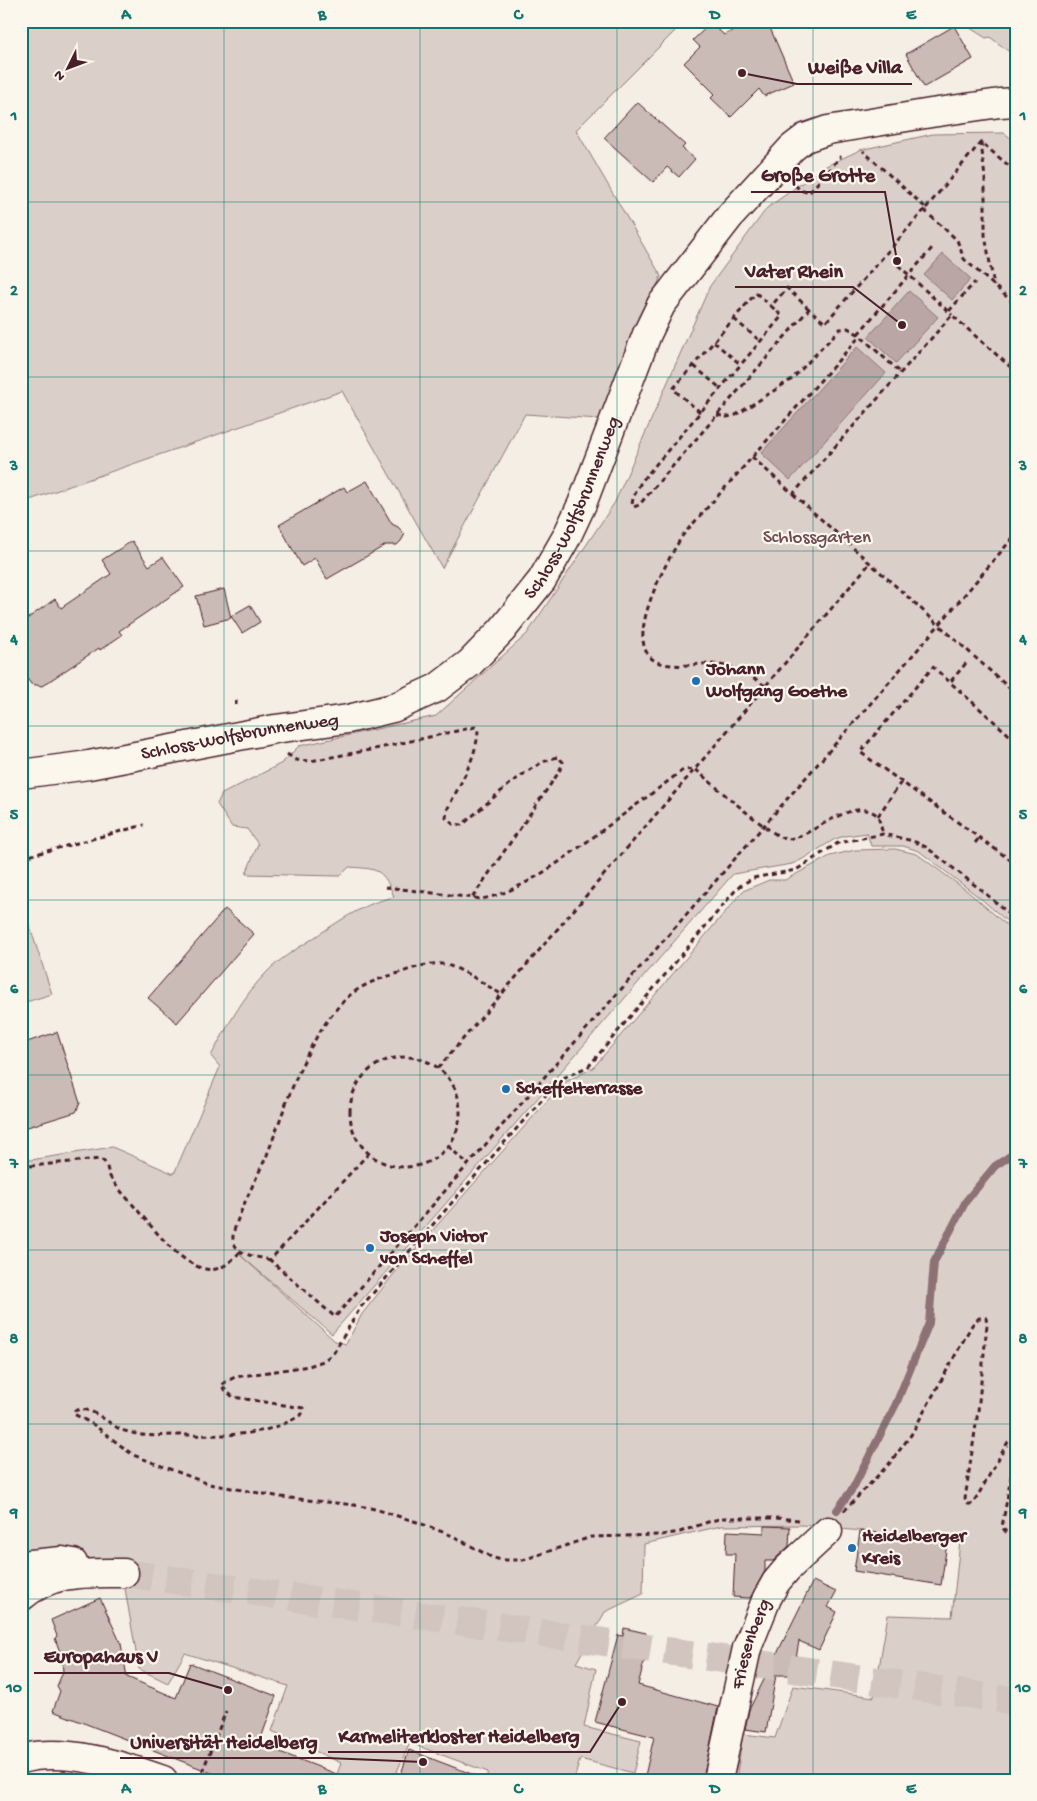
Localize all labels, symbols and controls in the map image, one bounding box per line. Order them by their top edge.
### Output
text: A [120,7,132,26]
text: B [317,7,327,26]
text: C [513,7,524,26]
text: D [708,7,721,26]
text: E [906,7,917,26]
north arrow [42,42,92,92]
callout: Weiße Villa [797,49,912,84]
text: Weiße Villa [807,58,903,81]
text: N [51,66,70,84]
text: 1 [10,108,17,127]
text: 1 [1019,108,1026,127]
callout: Große Grotte [751,157,885,192]
text: Große Grotte [761,166,876,189]
callout: Vater Rhein [735,252,853,287]
text: Vater Rhein [744,262,843,285]
text: 2 [10,283,18,302]
text: 2 [1019,283,1027,302]
street label: Schloss-Wolfsbrunnenweg [519,413,626,604]
text: 3 [9,458,18,477]
text: 3 [1018,458,1027,477]
park label: Schlossgarten [763,527,871,550]
text: 4 [9,632,18,651]
text: 4 [1018,632,1027,651]
place label: Johann Wolfgang Goethe [705,659,848,704]
marker: Johann Wolfgang Goethe [690,675,702,687]
street label: Schloss-Wolfsbrunnenweg [139,709,340,766]
text: 5 [10,807,19,826]
text: 5 [1019,807,1028,826]
text: 6 [10,981,19,1000]
text: 6 [1019,981,1028,1000]
place label: Scheffelterrasse [516,1078,643,1101]
marker: Scheffelterrasse [500,1083,512,1095]
text: 7 [9,1156,19,1175]
text: 7 [1018,1156,1028,1175]
place label: Joseph Victor von Scheffel [379,1226,489,1271]
marker: Joseph Victor von Scheffel [364,1242,376,1254]
text: 8 [10,1331,19,1350]
text: 8 [1019,1331,1028,1350]
text: 9 [9,1505,18,1524]
text: 9 [1018,1505,1027,1524]
place label: Heidelberger Kreis [861,1526,968,1571]
marker: Heidelberger Kreis [846,1542,858,1554]
street label: Friesenberg [727,1596,777,1692]
callout: Europahaus V [34,1638,169,1673]
text: Europahaus V [44,1647,158,1670]
text: 10 [5,1680,22,1699]
text: 10 [1014,1680,1031,1699]
callout: Karmeliterkloster Heidelberg [328,1717,590,1752]
callout: Universität Heidelberg [120,1723,327,1758]
text: Karmeliterkloster Heidelberg [337,1727,580,1750]
text: Universität Heidelberg [130,1733,318,1756]
text: A [120,1781,132,1800]
text: B [317,1781,327,1800]
text: C [513,1781,524,1800]
text: D [708,1781,721,1800]
text: E [906,1781,917,1800]

